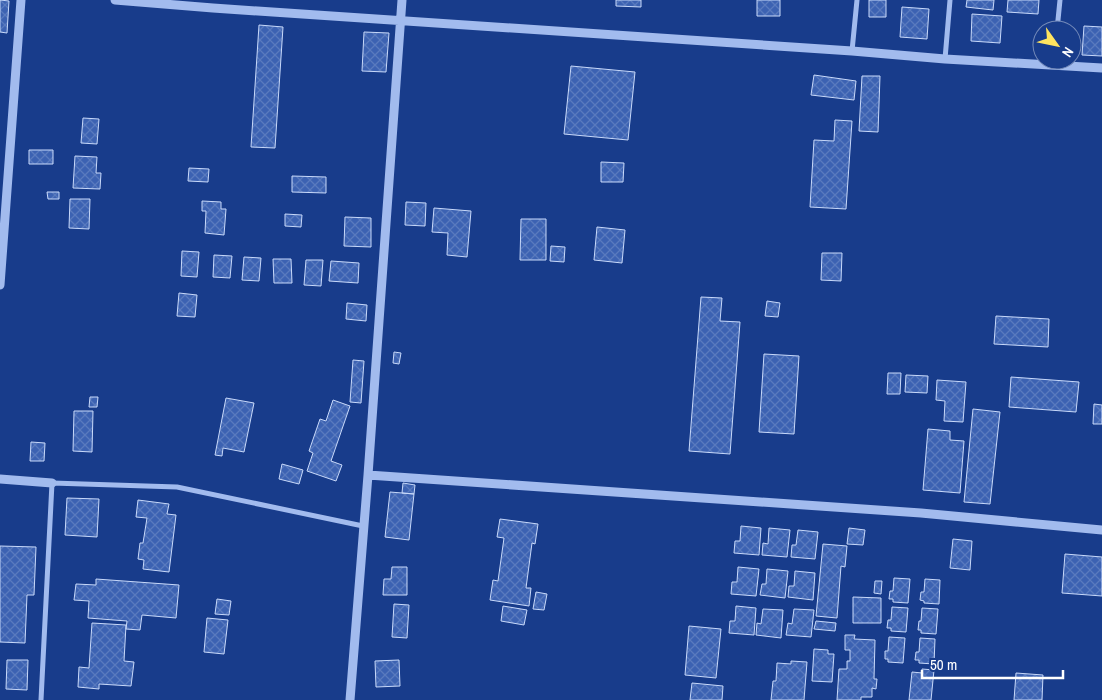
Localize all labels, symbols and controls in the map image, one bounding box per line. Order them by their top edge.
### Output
north arrow [1032,20,1082,70]
text: N [1058,44,1078,60]
scale bar [922,648,1063,680]
text: 50 m [930,654,957,675]

